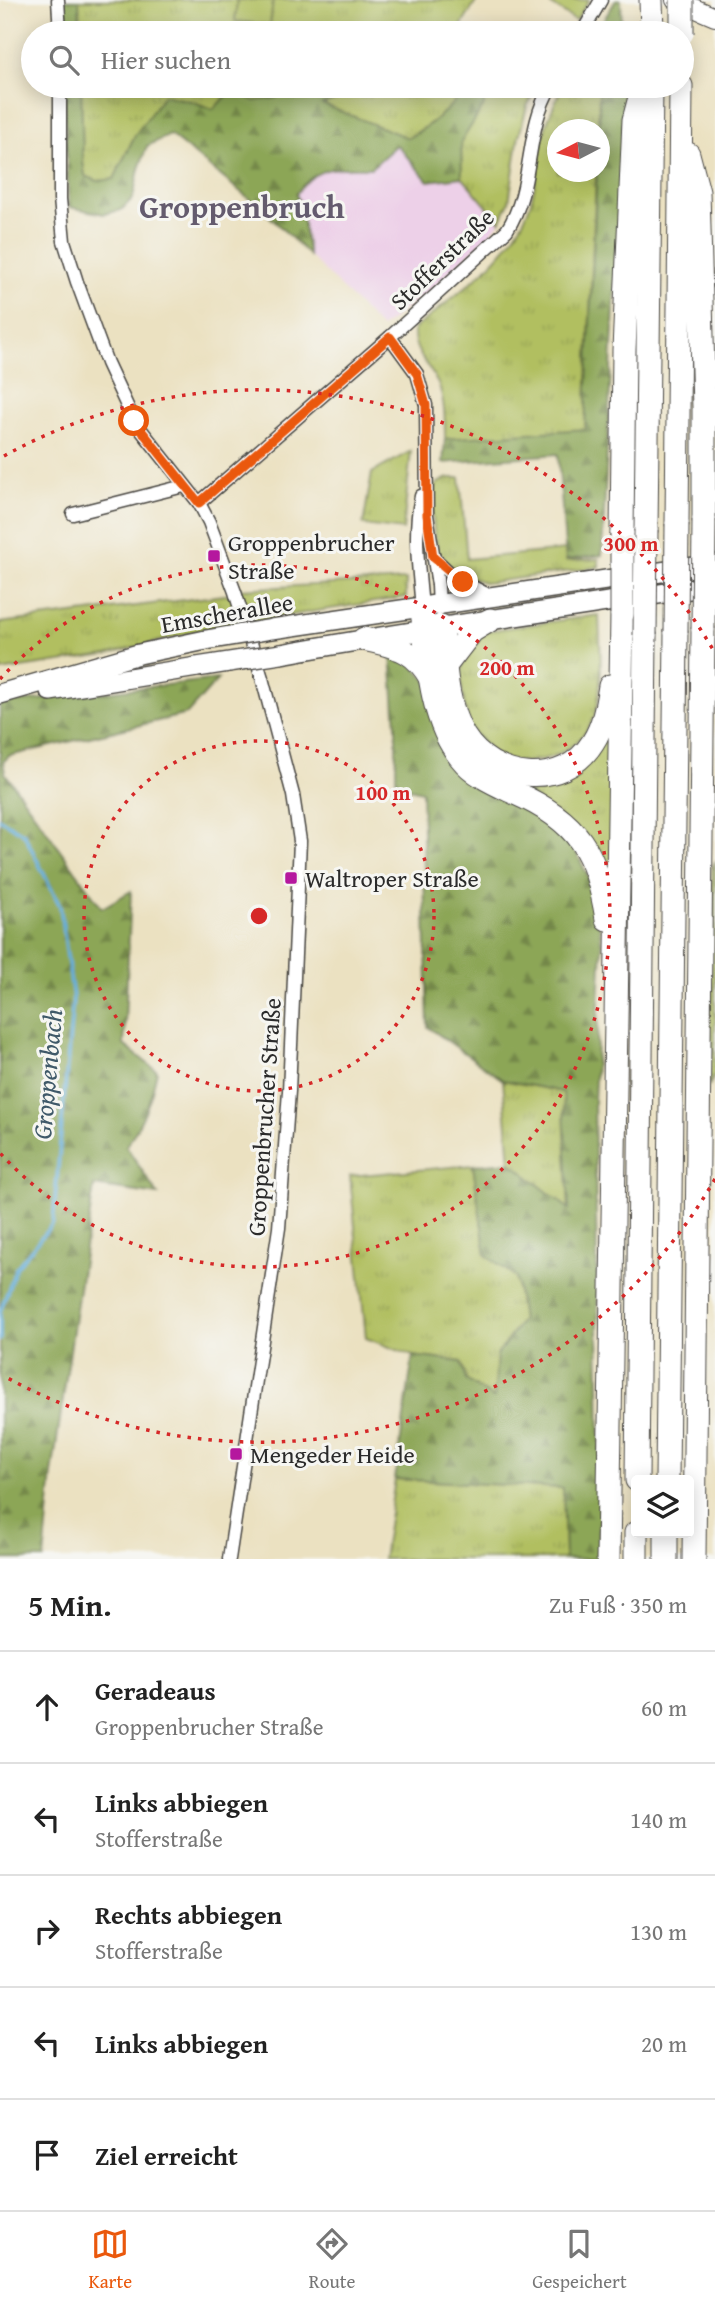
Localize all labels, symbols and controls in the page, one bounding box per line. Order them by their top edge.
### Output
search box [21,21,694,98]
text: Hier suchen [101,40,231,79]
icon: search [45,41,83,79]
north arrow [547,119,610,182]
district label: Groppenbruch [139,183,345,230]
street label: Stofferstraße [382,200,502,318]
route start [118,405,149,436]
place label: Groppenbrucher Straße [228,525,395,588]
text: 300 m [603,528,659,559]
marker: Groppenbrucher Straße [206,548,222,564]
route end [447,566,478,597]
street label: Emscherallee [158,584,296,642]
text: 200 m [479,652,535,683]
text: 100 m [355,777,411,808]
place label: Waltroper Straße [305,861,479,896]
marker: Waltroper Straße [283,870,299,886]
centre of rings [247,904,271,928]
street label: Groppenbrucher Straße [238,997,290,1237]
water label: Groppenbach [22,1007,72,1141]
place label: Mengeder Heide [250,1437,415,1472]
marker: Mengeder Heide [228,1446,244,1462]
map controls [631,1475,694,1538]
button: layers [631,1475,694,1538]
text: 5 Min. [28,1583,111,1627]
text: Zu Fuß · 350 m [549,1588,687,1621]
text: Geradeaus [95,1671,216,1710]
icon: ahead [28,1688,66,1726]
text: 60 m [641,1691,687,1724]
text: Groppenbrucher Straße [95,1710,324,1743]
text: Links abbiegen [95,1783,268,1822]
icon: left [28,1800,66,1838]
text: 140 m [630,1803,687,1836]
text: Stofferstraße [95,1822,223,1855]
text: Rechts abbiegen [95,1895,282,1934]
icon: right [28,1912,66,1950]
text: 130 m [630,1915,687,1948]
text: Stofferstraße [95,1934,223,1967]
icon: left [28,2024,66,2062]
text: Links abbiegen [95,2024,268,2063]
text: 20 m [641,2027,687,2060]
icon: arrive [28,2136,66,2174]
text: Ziel erreicht [95,2136,238,2175]
tab: Karte [88,2225,132,2295]
tab: Route [309,2225,355,2295]
tab: Gespeichert [532,2225,627,2295]

